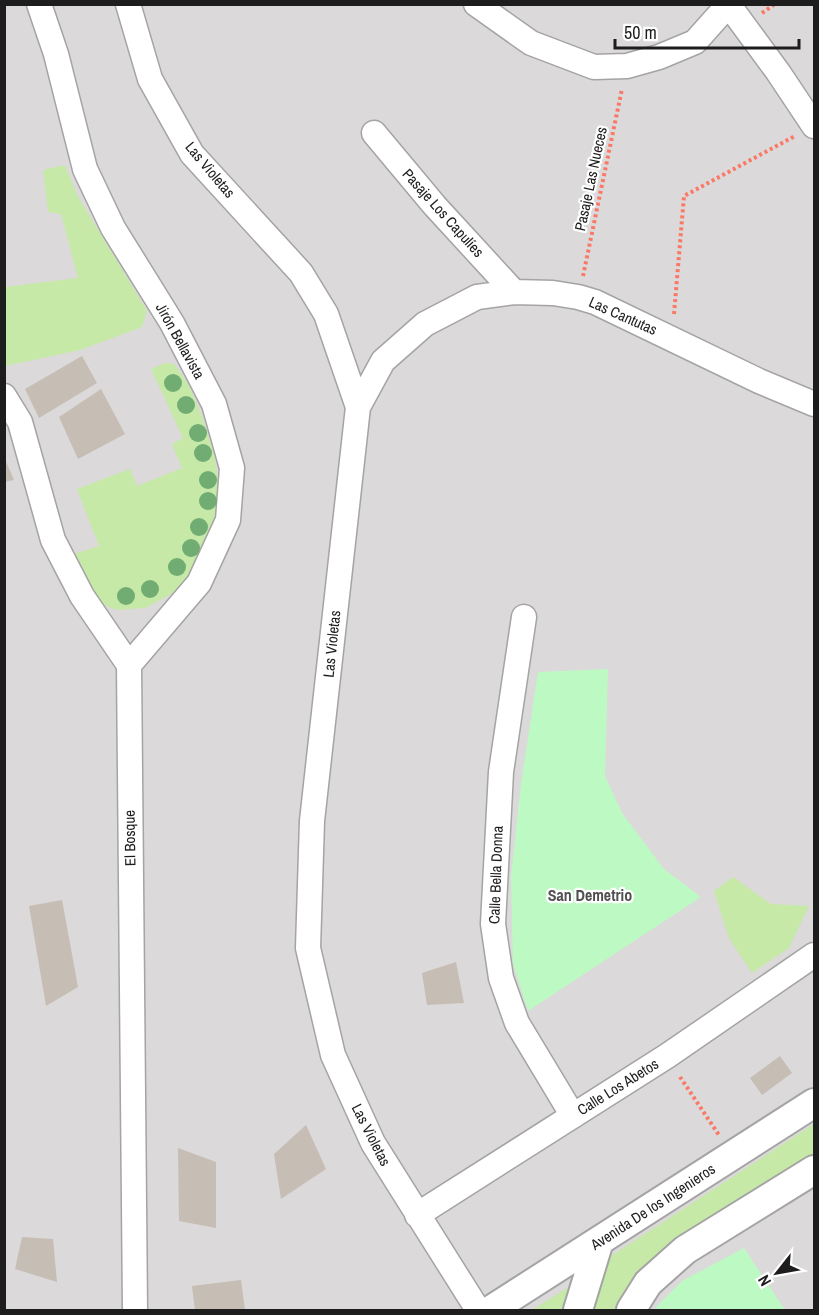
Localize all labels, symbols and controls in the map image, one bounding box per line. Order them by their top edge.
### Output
scale bar [615,12,800,50]
text: 50 m [624,20,657,45]
street label: Pasaje Las Nueces [569,125,612,233]
street label: Las Violetas [181,137,240,202]
street label: Pasaje Los Capulíes [398,164,489,262]
street label: Las Cantutas [586,291,661,340]
street label: Jirón Bellavista [151,299,210,383]
street label: Las Violetas [318,609,345,679]
street label: El Bosque [119,810,140,866]
street label: Calle Bella Donna [483,825,508,925]
district label: San Demetrio [548,884,632,906]
street label: Calle Los Abetos [573,1053,662,1120]
street label: Las Violetas [347,1100,396,1170]
street label: Avenida De los Ingenieros [585,1158,719,1255]
north arrow [747,1243,807,1303]
text: N [752,1271,776,1290]

